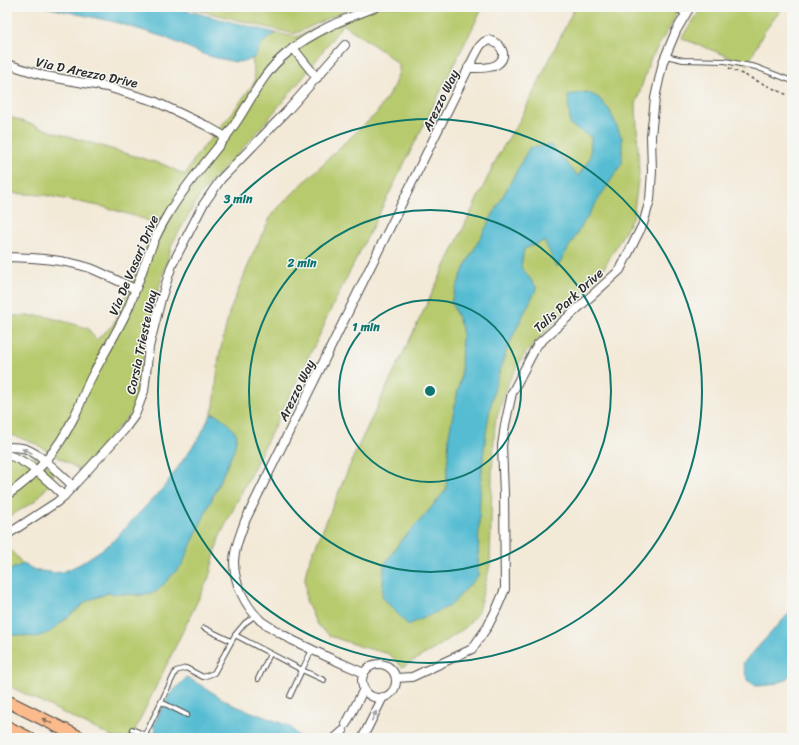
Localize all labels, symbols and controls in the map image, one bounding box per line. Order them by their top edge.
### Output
street label: Via D Arezzo Drive [34,50,140,95]
street label: Arezzo Way [415,65,465,136]
text: 3 min [223,188,253,210]
street label: Via De Vasari Drive [102,211,165,319]
text: 2 min [286,252,317,274]
street label: Talis Park Drive [528,262,609,339]
street label: Corsia Trieste Way [119,288,164,396]
text: 1 min [352,316,380,338]
street label: Arezzo Way [271,355,321,426]
centre of rings [423,384,437,398]
one-way arrow [21,448,32,454]
one-way arrow [370,710,377,722]
one-way arrow [41,717,52,724]

